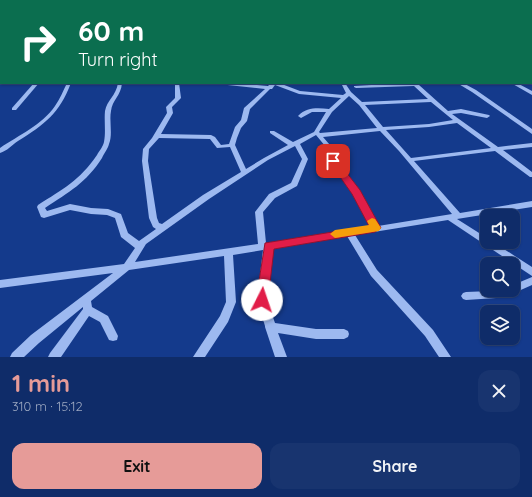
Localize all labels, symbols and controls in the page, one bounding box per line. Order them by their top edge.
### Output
text: 60 m [78,13,144,48]
icon: right [12,16,64,68]
text: Turn right [78,48,158,71]
pin [316,144,350,178]
icon: arrive [322,150,344,172]
map controls [480,209,520,345]
button: sound [480,209,520,249]
button: search [480,257,520,297]
position arrow [241,279,283,321]
button: layers [480,305,520,345]
text: 1 min [12,368,70,398]
button: close [478,370,520,412]
text: 310 m · 15:12 [12,398,83,414]
button: Exit [12,443,262,489]
button: Share [270,443,520,489]

